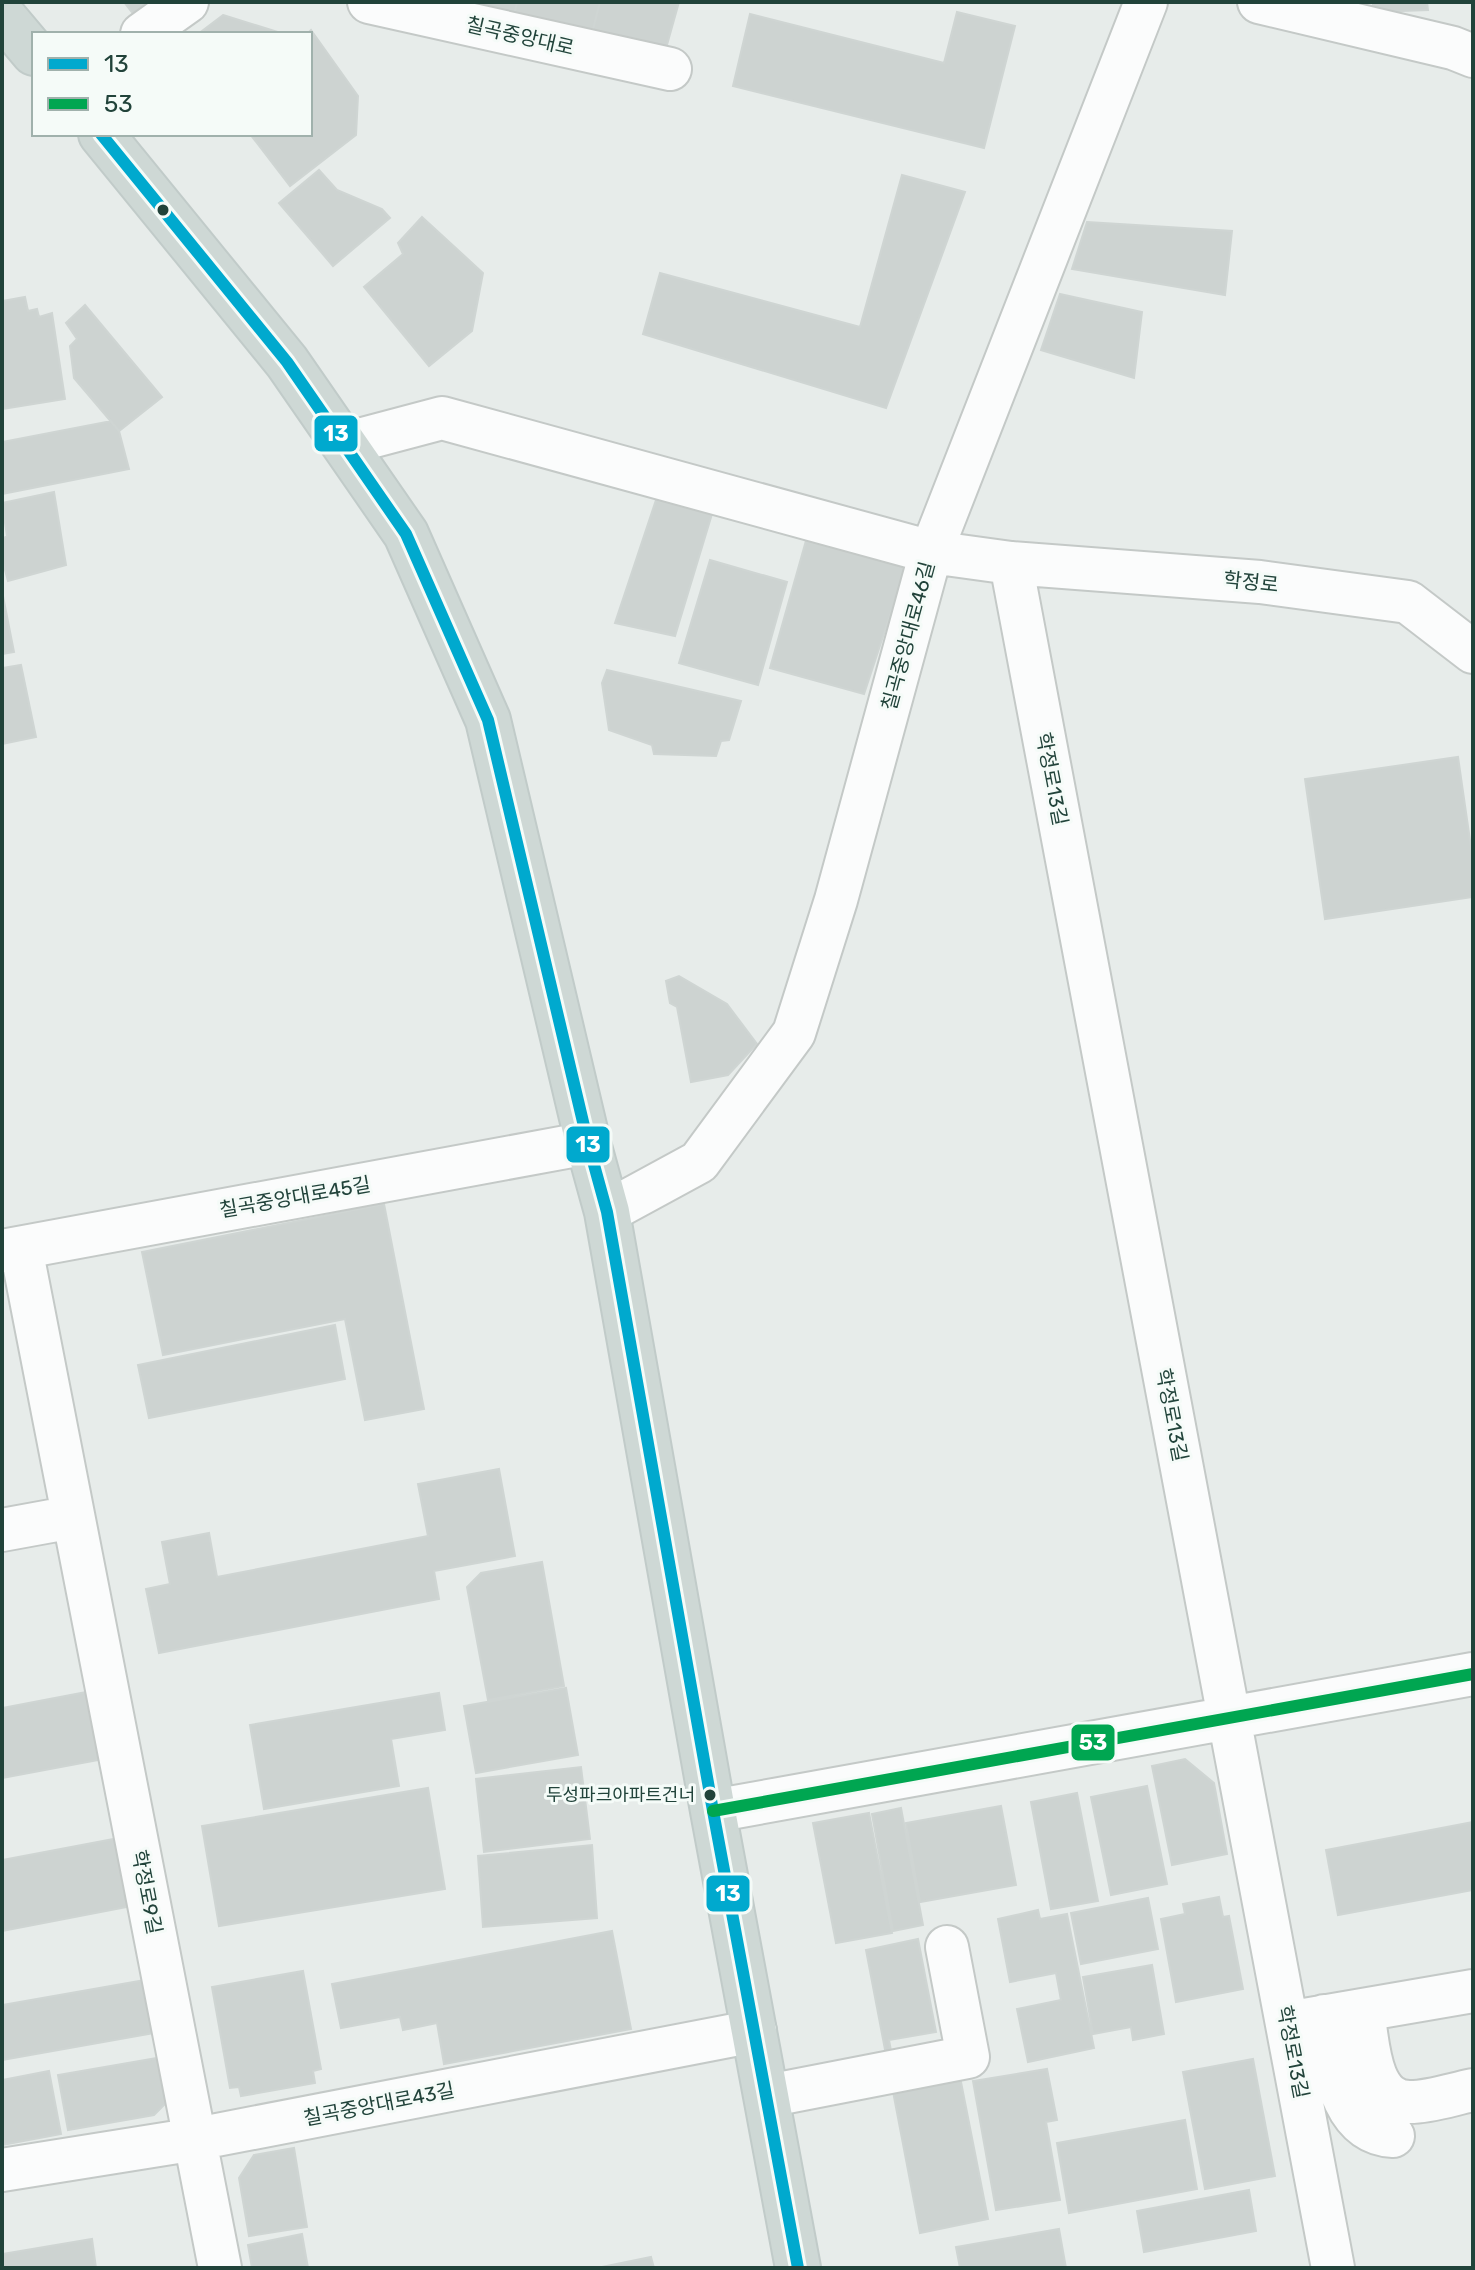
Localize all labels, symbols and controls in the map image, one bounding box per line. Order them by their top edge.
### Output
street label: 칠곡중앙대로 [464,12,576,60]
legend [32,32,312,136]
text: 13 [104,50,129,78]
text: 53 [104,90,133,118]
unlabelled marker [155,202,171,218]
line badge: 13 [313,414,359,453]
text: 13 [323,420,349,447]
street label: 칠곡중앙대로46길 [877,559,939,713]
street label: 학정로 [1222,567,1280,597]
street label: 학정로13길 [1031,730,1073,828]
line badge: 13 [565,1125,611,1164]
text: 13 [575,1131,601,1158]
street label: 칠곡중앙대로45길 [218,1172,372,1222]
street label: 학정로13길 [1151,1366,1193,1464]
line badge: 53 [1070,1723,1116,1762]
text: 53 [1079,1729,1107,1756]
place label: 두성파크아파트건너 [546,1784,695,1806]
marker: 두성파크아파트건너 [702,1787,718,1803]
street label: 학정로9길 [127,1848,167,1936]
line badge: 13 [705,1874,751,1913]
text: 13 [715,1880,741,1907]
street label: 학정로13길 [1272,2003,1314,2101]
street label: 칠곡중앙대로43길 [301,2078,457,2130]

